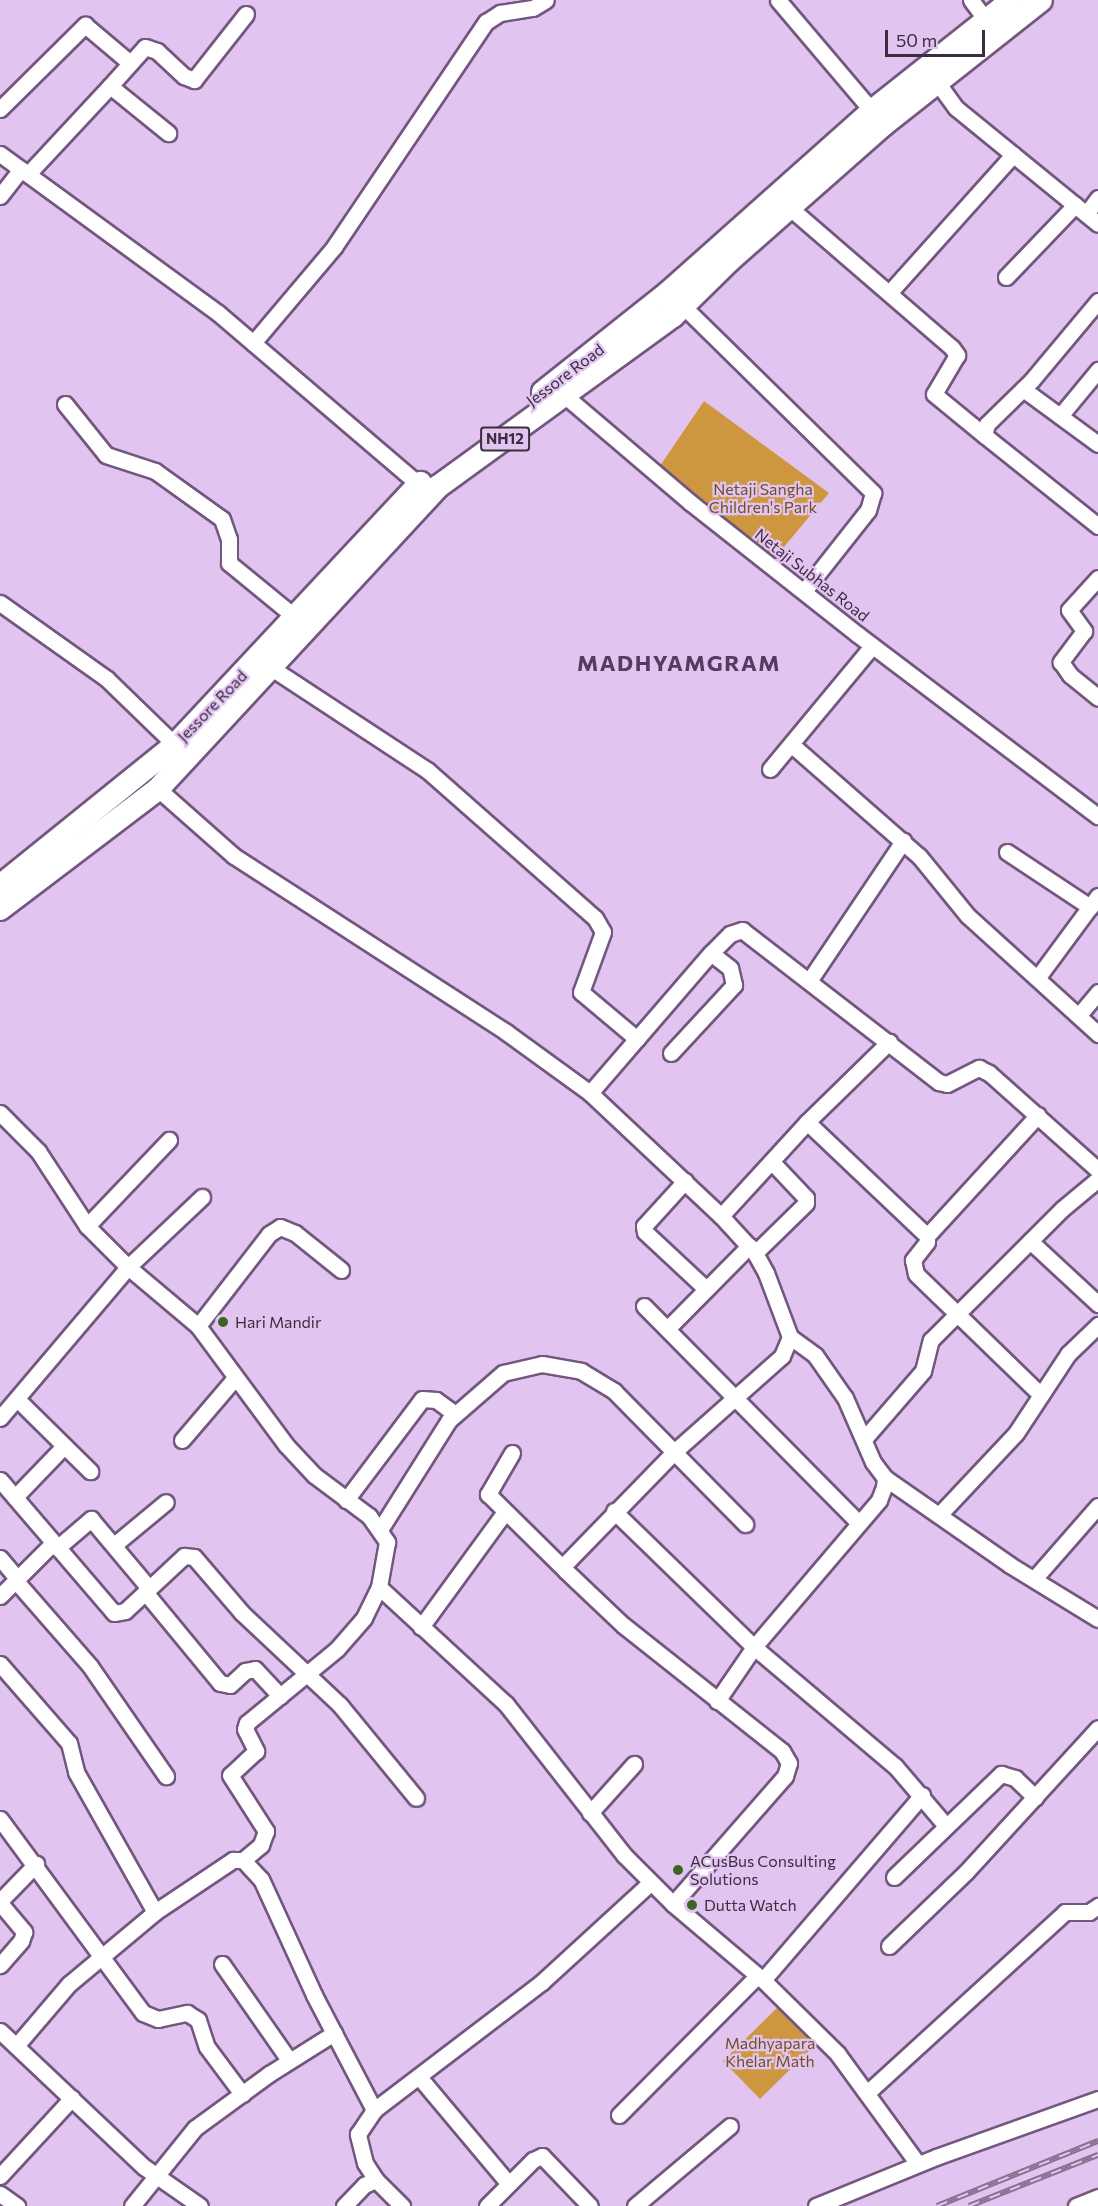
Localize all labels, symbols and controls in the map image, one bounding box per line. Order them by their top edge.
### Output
scale bar [888,18,988,56]
text: 50 m [896,29,937,51]
street label: Jessore Road [522,340,608,410]
road number: NH12 [480,427,530,451]
park label: Netaji Sangha Children's Park [709,479,817,517]
street label: Netaji Subhas Road [751,524,873,626]
district label: MADHYAMGRAM [577,650,781,676]
street label: Jessore Road [173,666,251,746]
place label: Hari Mandir [235,1312,321,1332]
marker: Hari Mandir [216,1315,230,1329]
place label: ACusBus Consulting Solutions [690,1851,836,1889]
marker: ACusBus Consulting Solutions [671,1863,685,1877]
place label: Dutta Watch [704,1895,797,1915]
marker: Dutta Watch [685,1898,699,1912]
park label: Madhyapara Khelar Math [725,2033,815,2071]

